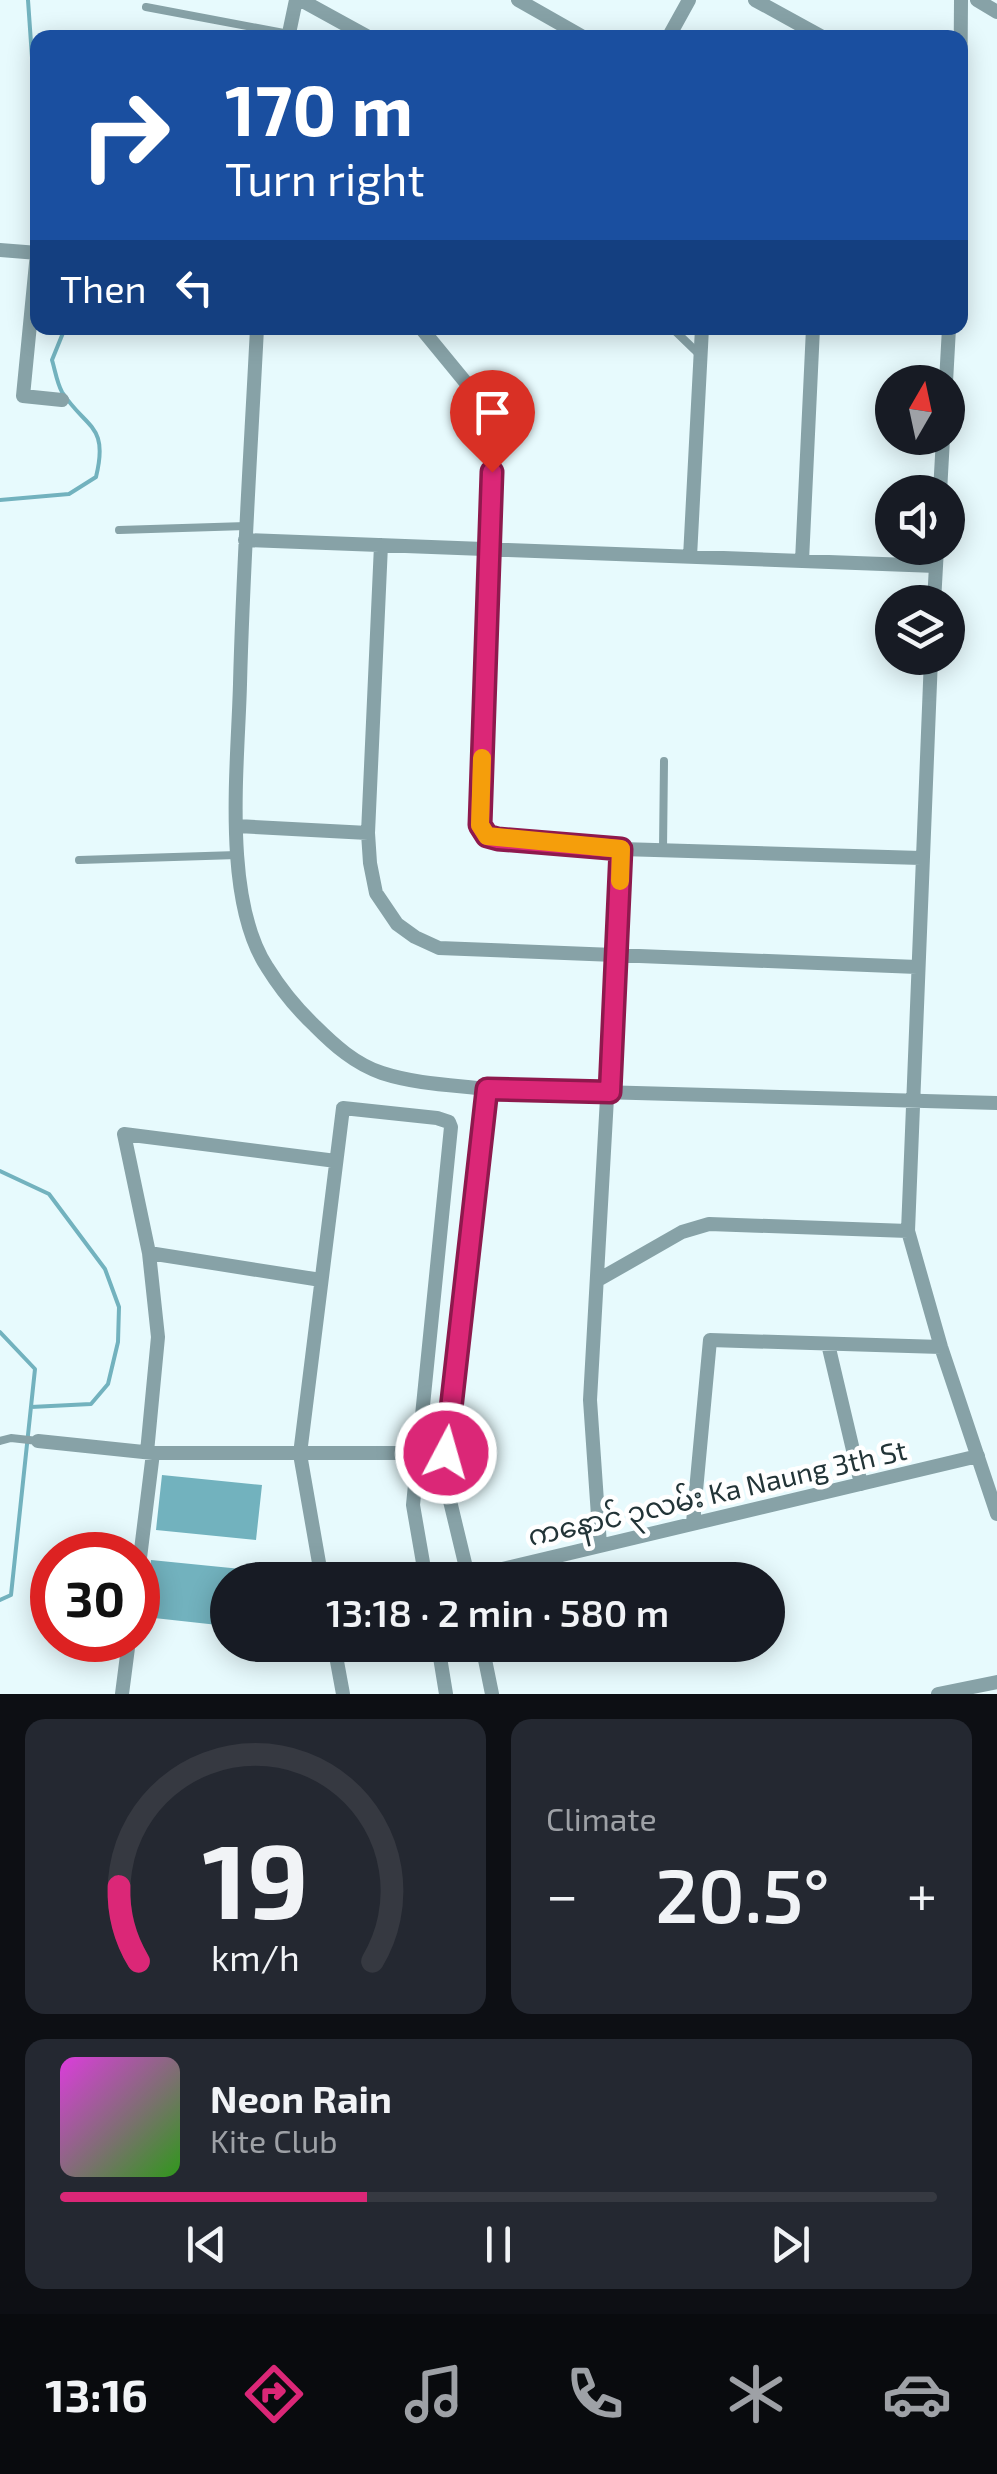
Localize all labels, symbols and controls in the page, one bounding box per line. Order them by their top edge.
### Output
text: 170 m [225,66,413,150]
icon: right [60,70,190,200]
text: Turn right [225,151,425,205]
icon: left [167,260,222,315]
text: Then [60,265,147,311]
north arrow [875,365,965,455]
map controls [875,365,965,675]
pin [450,370,535,473]
icon: arrive [465,385,520,440]
button: sound [875,475,965,565]
button: layers [875,585,965,675]
position arrow [394,1401,498,1505]
street label: ကနောင် ၃လမ်း Ka Naung 3th St [524,1432,911,1559]
speed limit sign: 30 [30,1532,160,1662]
text: 13:18 · 2 min · 580 m [326,1589,669,1635]
text: Climate [546,1799,657,1837]
text: 19 [202,1815,309,1940]
text: 20.5° [655,1848,830,1938]
text: − [546,1860,578,1926]
text: + [907,1860,937,1926]
text: km/h [211,1935,300,1978]
text: Neon Rain [210,2075,392,2121]
text: Kite Club [210,2121,338,2159]
icon: previous [179,2217,234,2272]
icon: pause [471,2217,526,2272]
icon: next [763,2217,818,2272]
icon: directions [239,2359,309,2429]
icon: music [399,2359,469,2429]
icon: phone [560,2359,630,2429]
icon: climate [721,2359,791,2429]
icon: car [882,2359,952,2429]
text: 13:16 [45,2367,148,2421]

